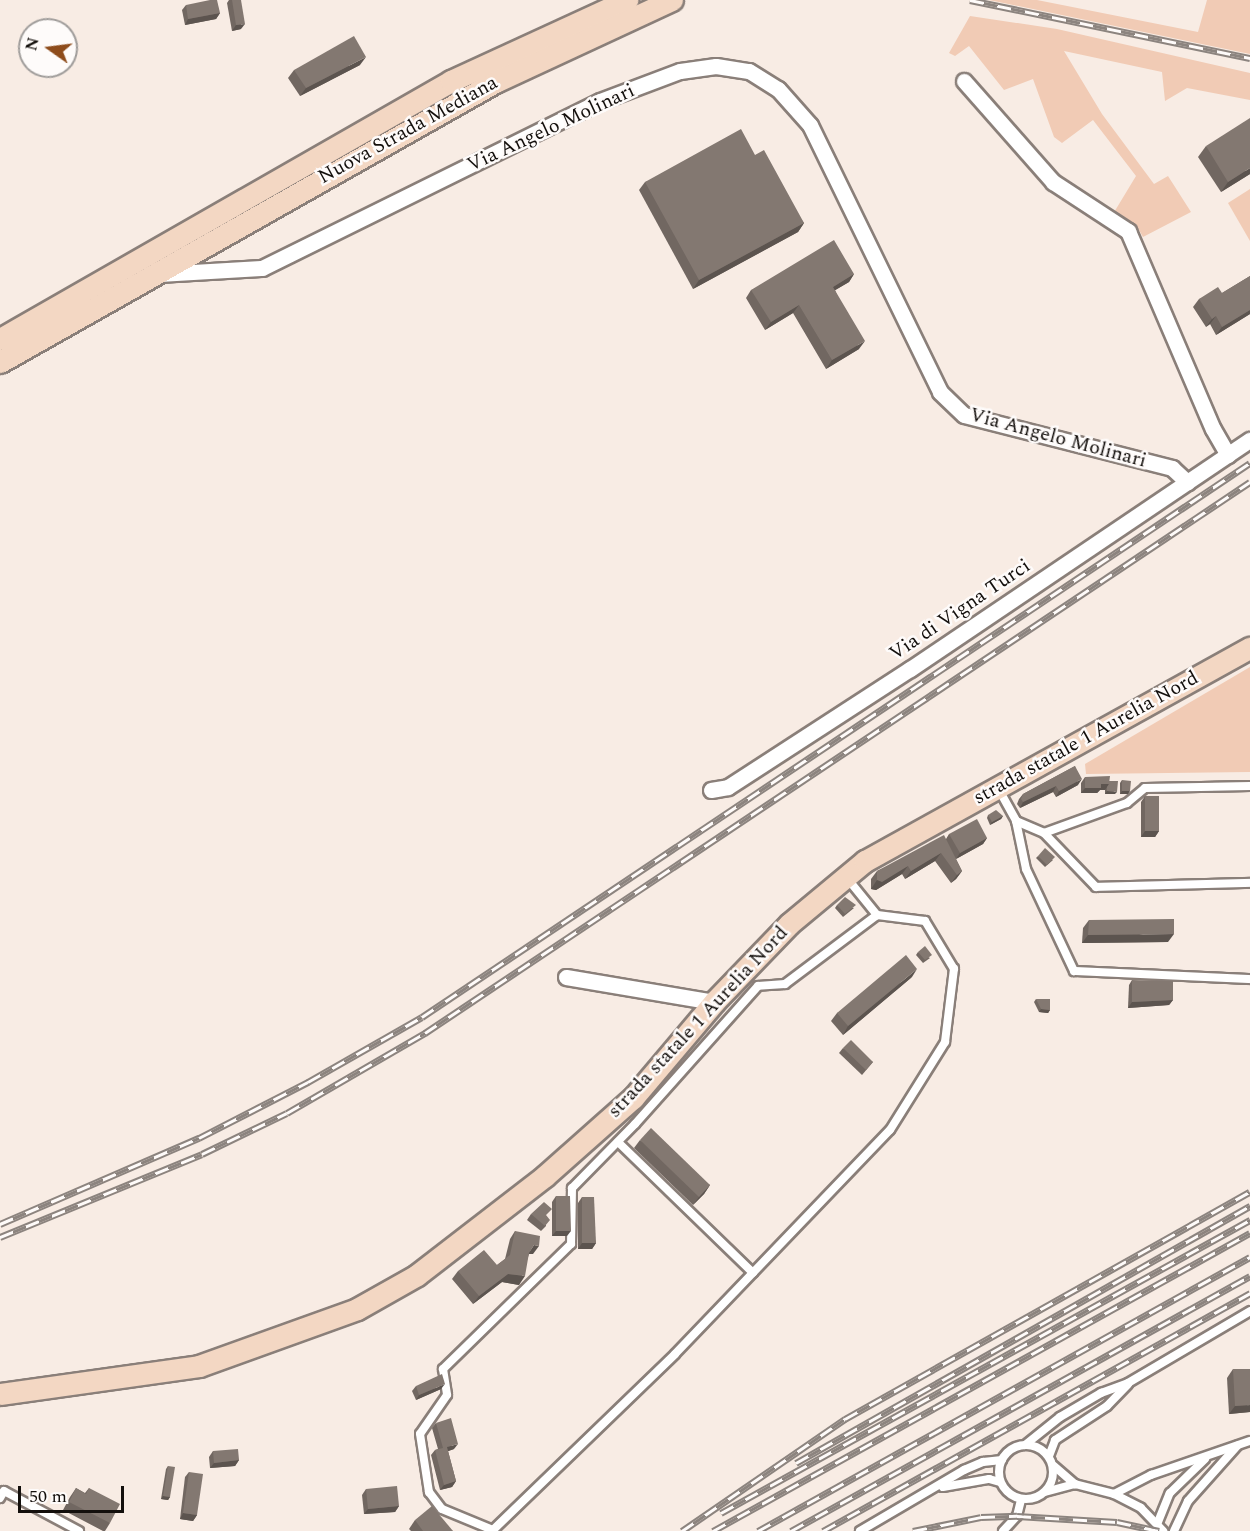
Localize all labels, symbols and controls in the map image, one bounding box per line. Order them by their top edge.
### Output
north arrow [18,18,78,78]
text: N [19,35,46,53]
street label: Nuova Strada Mediana [314,71,502,189]
street label: Via Angelo Molinari [463,79,639,177]
street label: Via Angelo Molinari [967,403,1149,473]
street label: Via di Vigna Turci [885,554,1035,666]
street label: strada statale 1 Aurelia Nord [969,666,1203,810]
street label: strada statale 1 Aurelia Nord [603,921,793,1123]
scale bar [21,1474,128,1512]
text: 50 m [29,1483,67,1510]

